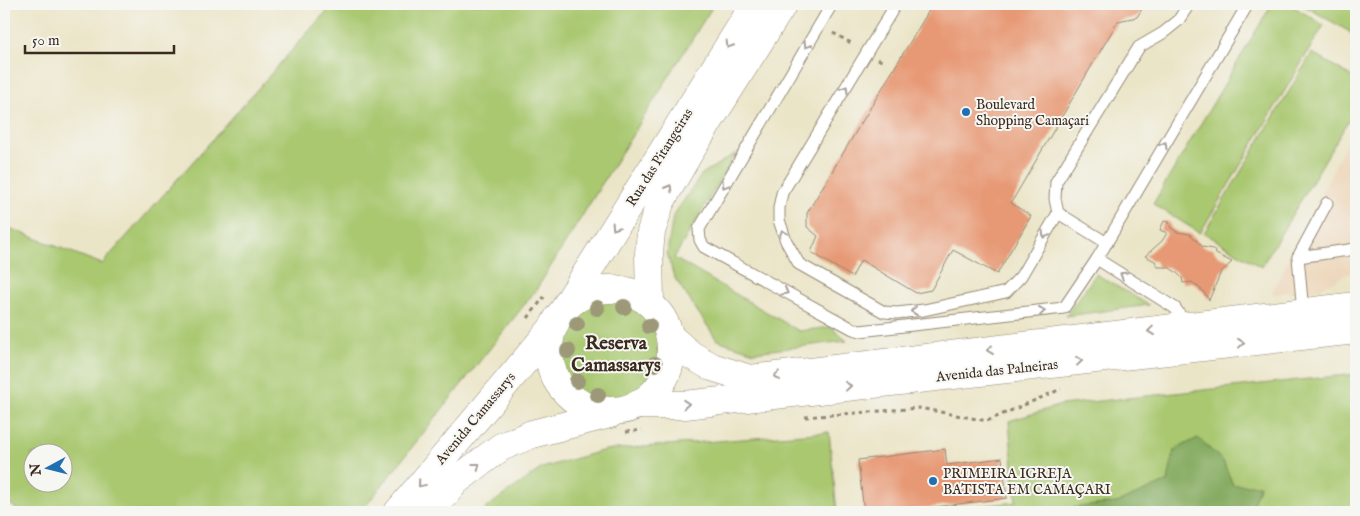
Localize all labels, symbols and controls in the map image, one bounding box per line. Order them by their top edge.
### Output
scale bar [25,22,174,54]
text: 50 m [32,31,60,50]
one-way arrow [726,40,736,49]
one-way arrow [804,40,814,49]
one-way arrow [838,86,848,95]
place label: Boulevard Shopping Camaçari [976,96,1089,130]
street label: Rua das Pitangeiras [622,105,697,210]
marker: Boulevard Shopping Camaçari [960,106,972,118]
one-way arrow [1158,142,1168,151]
one-way arrow [721,180,731,189]
one-way arrow [662,184,672,193]
one-way arrow [612,222,622,231]
one-way arrow [779,229,789,238]
one-way arrow [1041,230,1051,239]
one-way arrow [1119,272,1128,282]
one-way arrow [780,286,789,296]
one-way arrow [910,305,918,316]
one-way arrow [1038,306,1046,317]
one-way arrow [1147,325,1155,336]
district label: Reserva Camassarys [571,332,661,378]
one-way arrow [1237,338,1245,349]
one-way arrow [986,344,994,355]
street label: Avenida das Palneiras [934,356,1059,386]
one-way arrow [1075,356,1083,367]
street label: Avenida Camassarys [431,369,520,469]
one-way arrow [772,370,780,381]
one-way arrow [844,381,852,392]
one-way arrow [683,399,691,410]
north arrow [22,444,72,494]
text: N [26,462,46,478]
one-way arrow [471,463,480,471]
place label: PRIMEIRA IGREJA BATISTA EM CAMAÇARI [943,465,1111,499]
marker: PRIMEIRA IGREJA BATISTA EM CAMAÇARI [927,475,939,487]
one-way arrow [418,478,427,487]

